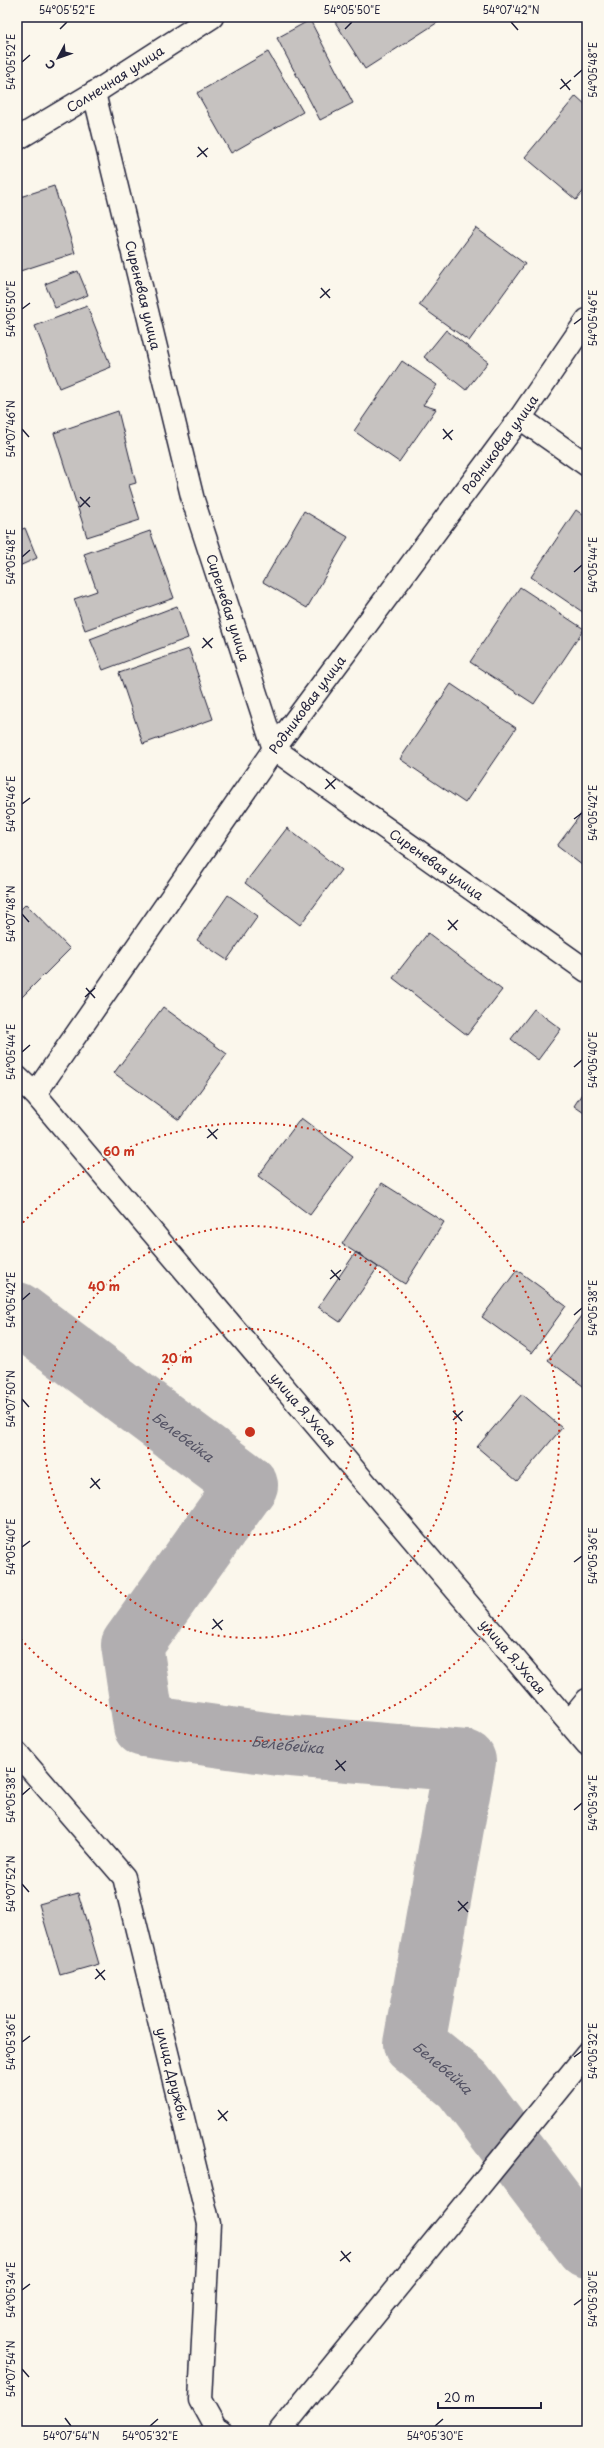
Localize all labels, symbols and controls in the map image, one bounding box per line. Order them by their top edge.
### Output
text: 54°05'52"E [39,2,95,17]
text: 54°05'50"E [324,2,380,17]
text: 54°07'42"N [482,2,540,17]
text: 54°05'52"E [3,34,18,90]
north arrow [38,38,78,78]
street label: Солнечная улица [63,40,168,116]
text: 54°05'48"E [585,42,600,98]
text: С [41,56,59,74]
street label: Сиреневая улица [121,238,166,352]
text: 54°05'50"E [3,281,18,337]
text: 54°05'46"E [585,290,600,346]
street label: Родниковая улица [457,390,543,497]
text: 54°07'46"N [3,400,18,458]
text: 54°05'48"E [3,529,18,585]
text: 54°05'44"E [585,537,600,593]
street label: Сиреневая улица [202,551,255,664]
street label: Родниковая улица [264,651,350,757]
text: 54°05'46"E [3,776,18,832]
text: 54°05'42"E [585,785,600,841]
street label: Сиреневая улица [386,824,489,904]
text: 54°07'48"N [3,885,18,942]
text: 54°05'44"E [3,1024,18,1080]
text: 54°05'40"E [585,1031,600,1089]
text: 60 m [103,1142,135,1160]
text: 54°05'42"E [3,1272,18,1328]
text: 40 m [88,1277,120,1295]
text: 54°05'38"E [585,1280,600,1336]
text: 20 m [161,1349,193,1367]
street label: улица Я.Ухсая [266,1368,341,1451]
text: 54°07'50"N [3,1370,18,1428]
water label: Белебейка [148,1406,219,1467]
centre of rings [243,1425,257,1439]
text: 54°05'40"E [3,1518,18,1576]
text: 54°05'36"E [585,1528,600,1584]
street label: улица Я.Ухсая [476,1615,551,1698]
water label: Белебейка [250,1730,326,1759]
text: 54°05'38"E [3,1767,18,1823]
text: 54°05'34"E [585,1775,600,1831]
text: 54°07'52"N [3,1855,18,1913]
text: 54°05'36"E [3,2014,18,2070]
text: 54°05'32"E [585,2023,600,2079]
street label: улица Дружбы [152,2026,193,2123]
water label: Белебейка [408,2036,479,2099]
text: 54°05'34"E [3,2262,18,2318]
text: 54°05'30"E [585,2270,600,2328]
text: 54°07'54"N [3,2340,18,2398]
scale bar [438,2384,541,2410]
text: 20 m [444,2388,475,2406]
text: 54°07'54"N [42,2428,100,2443]
text: 54°05'32"E [122,2428,178,2443]
text: 54°05'30"E [406,2428,464,2443]

